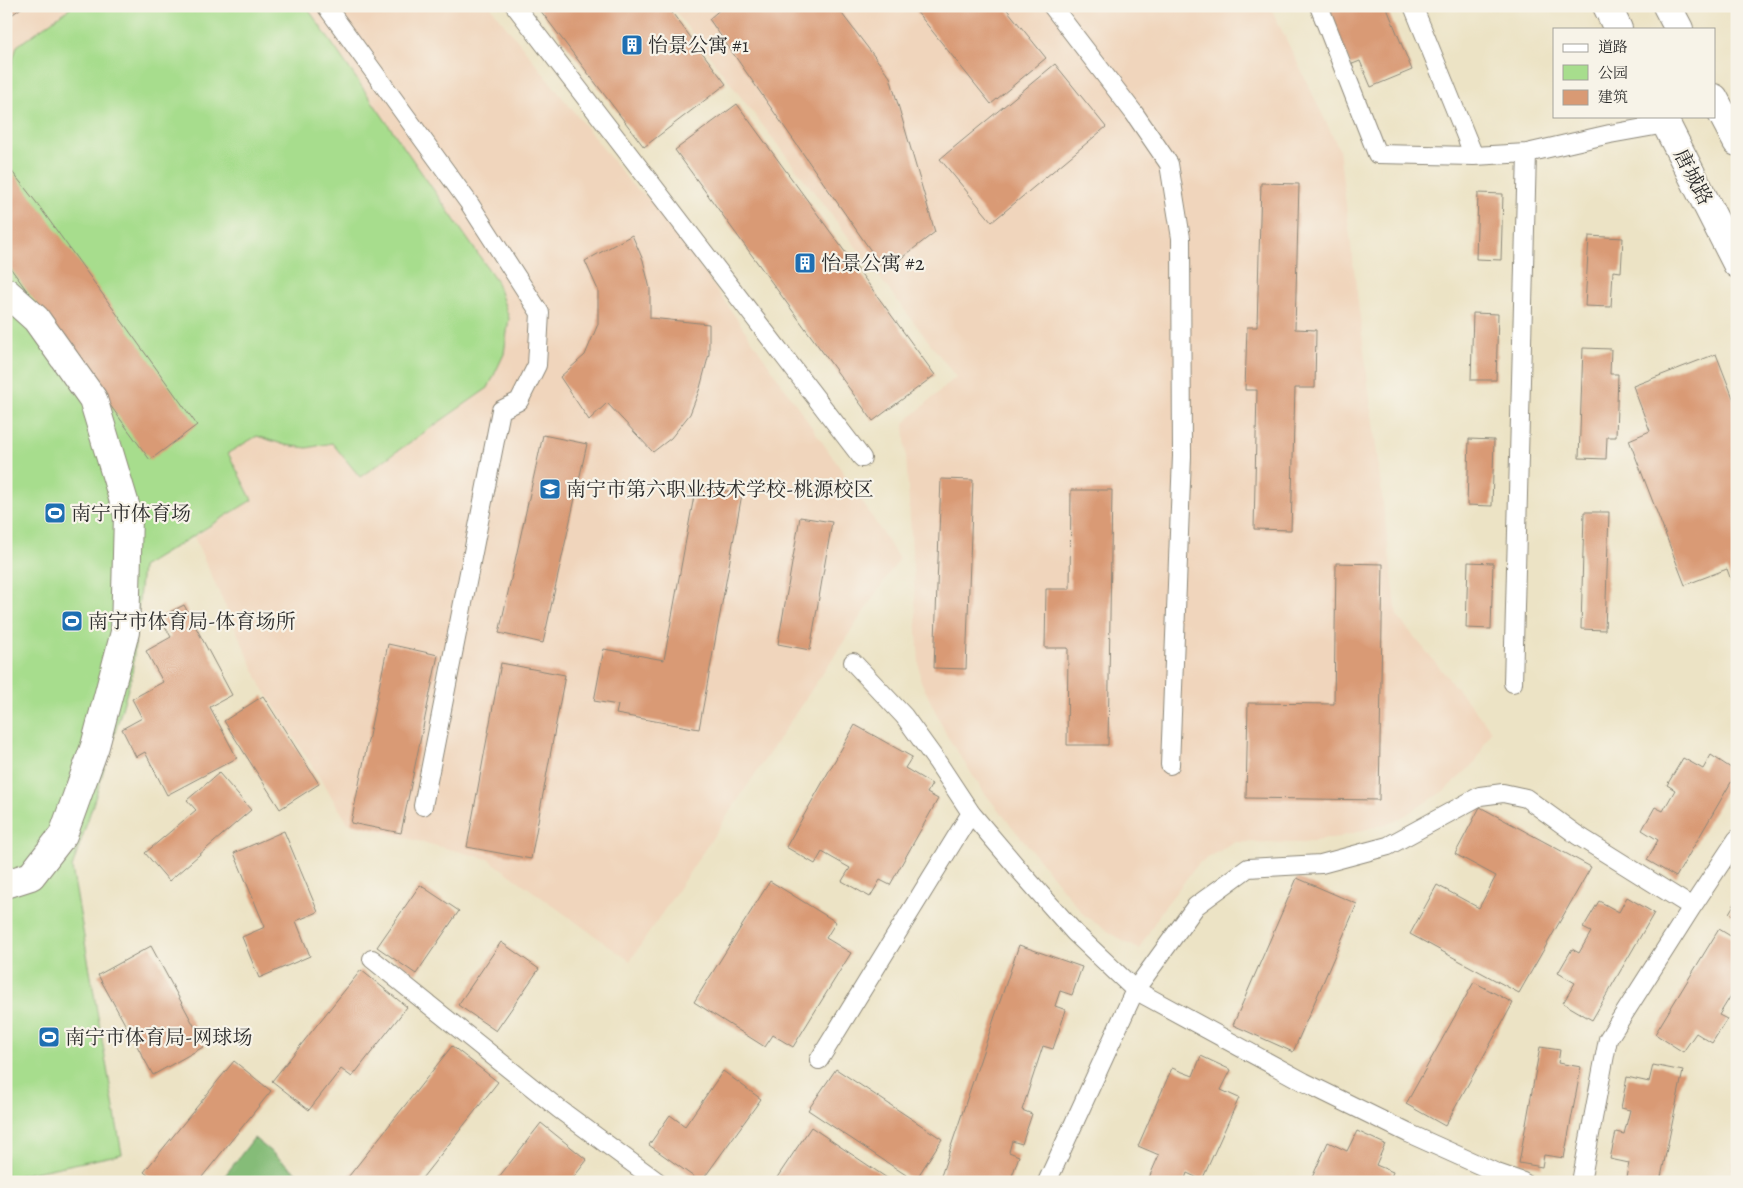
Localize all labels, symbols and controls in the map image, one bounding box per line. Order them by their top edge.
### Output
legend [1553,28,1716,118]
place label: 怡景公寓 #1 [648,32,749,59]
building icon: 怡景公寓 #1 [620,33,644,57]
text: 道路 [1598,37,1628,57]
text: 公园 [1598,63,1628,83]
text: 建筑 [1598,87,1628,107]
street label: 唐城路 [1667,144,1719,210]
place label: 怡景公寓 #2 [821,250,925,277]
building icon: 怡景公寓 #2 [793,251,817,275]
place label: 南宁市第六职业技术学校-桃源校区 [566,476,874,503]
school or university icon: 南宁市第六职业技术学校-桃源校区 [538,477,562,501]
place label: 南宁市体育场 [71,500,191,527]
sports icon: 南宁市体育场 [43,501,67,525]
place label: 南宁市体育局-体育场所 [88,608,296,635]
sports icon: 南宁市体育局-体育场所 [60,609,84,633]
place label: 南宁市体育局-网球场 [65,1024,253,1051]
sports icon: 南宁市体育局-网球场 [37,1025,61,1049]

